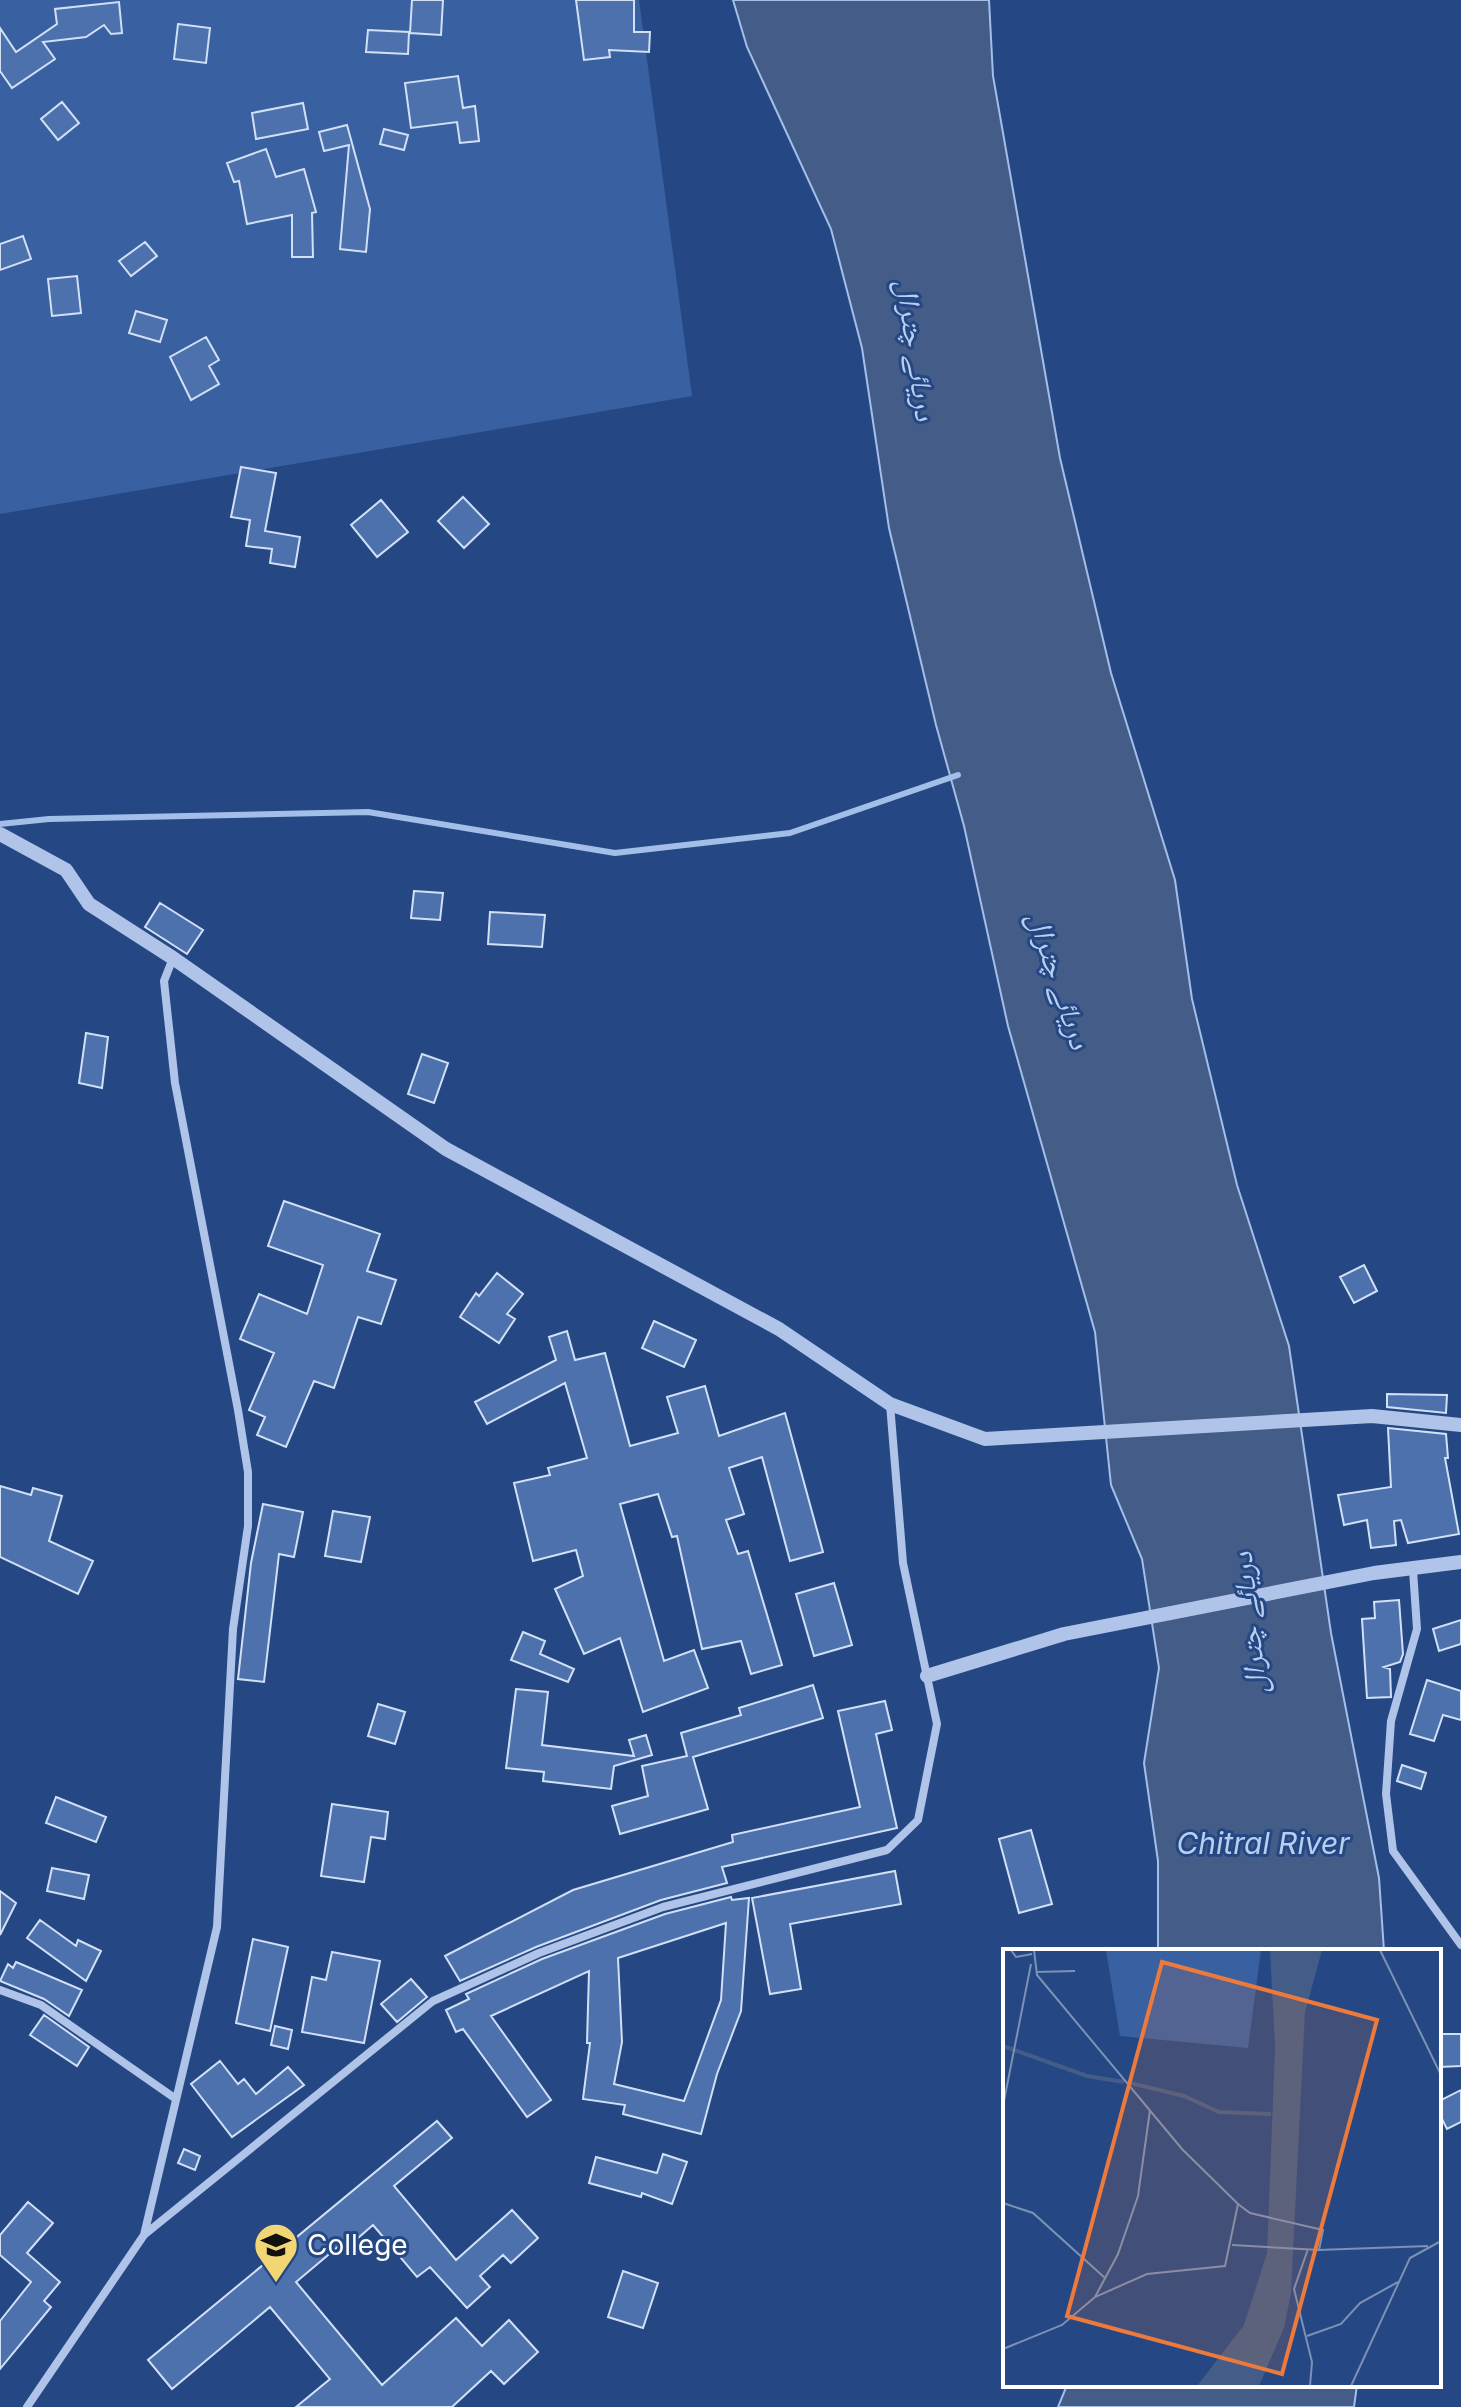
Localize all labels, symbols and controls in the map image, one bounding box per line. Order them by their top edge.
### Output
water label: دریائے چترال [888,277,945,424]
water label: دریائے چترال [1020,907,1099,1054]
water label: دریائے چترال [1223,1550,1274,1696]
water label: Chitral River [1176,1825,1350,1861]
inset map [1003,1949,1441,2387]
school or university icon: College [252,2221,300,2284]
place label: College [307,2228,408,2262]

